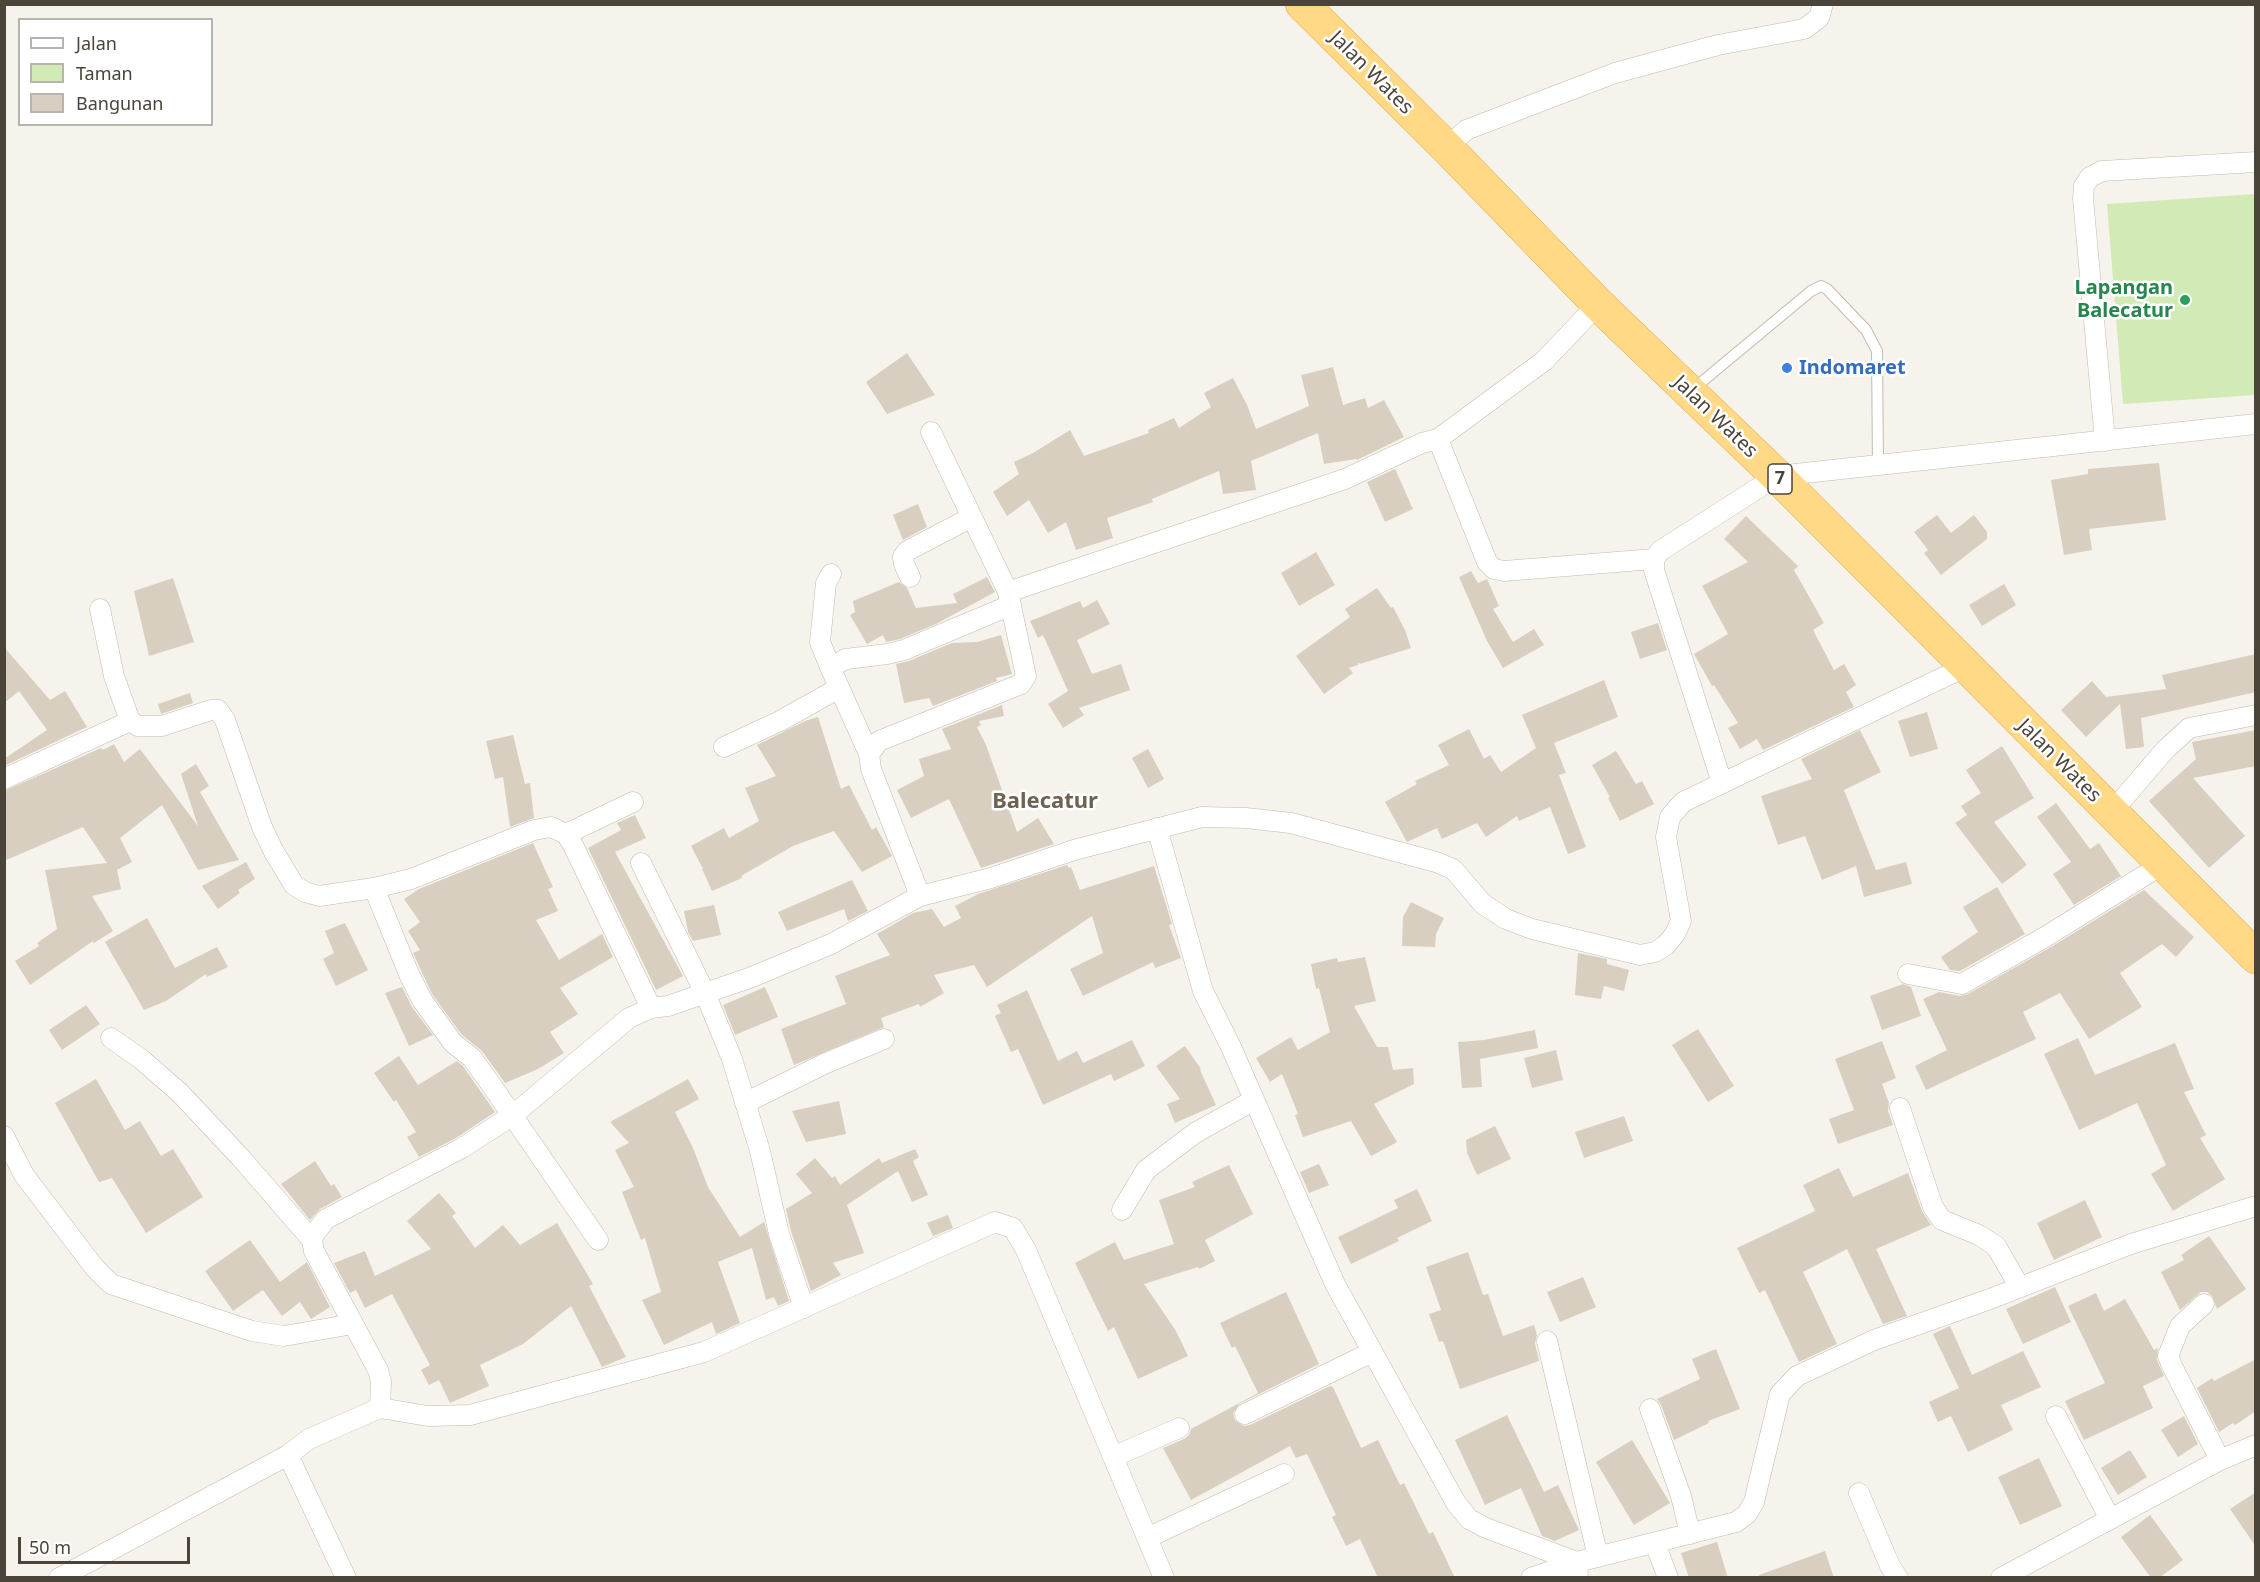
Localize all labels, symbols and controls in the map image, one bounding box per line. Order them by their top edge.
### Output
legend [18,18,213,126]
street label: Jalan Wates [1324,26,1418,120]
text: Jalan [76,31,117,55]
text: Taman [76,61,133,85]
text: Bangunan [76,91,163,115]
place label: Lapangan Balecatur [2075,276,2173,323]
marker: Lapangan Balecatur [2178,293,2192,307]
place label: Indomaret [1799,356,1906,380]
marker: Indomaret [1780,361,1794,375]
street label: Jalan Wates [1668,371,1762,463]
road number: 7 [1768,464,1792,494]
street label: Jalan Wates [2012,714,2106,808]
district label: Balecatur [992,789,1098,815]
scale bar [21,1525,194,1563]
text: 50 m [29,1535,71,1559]

